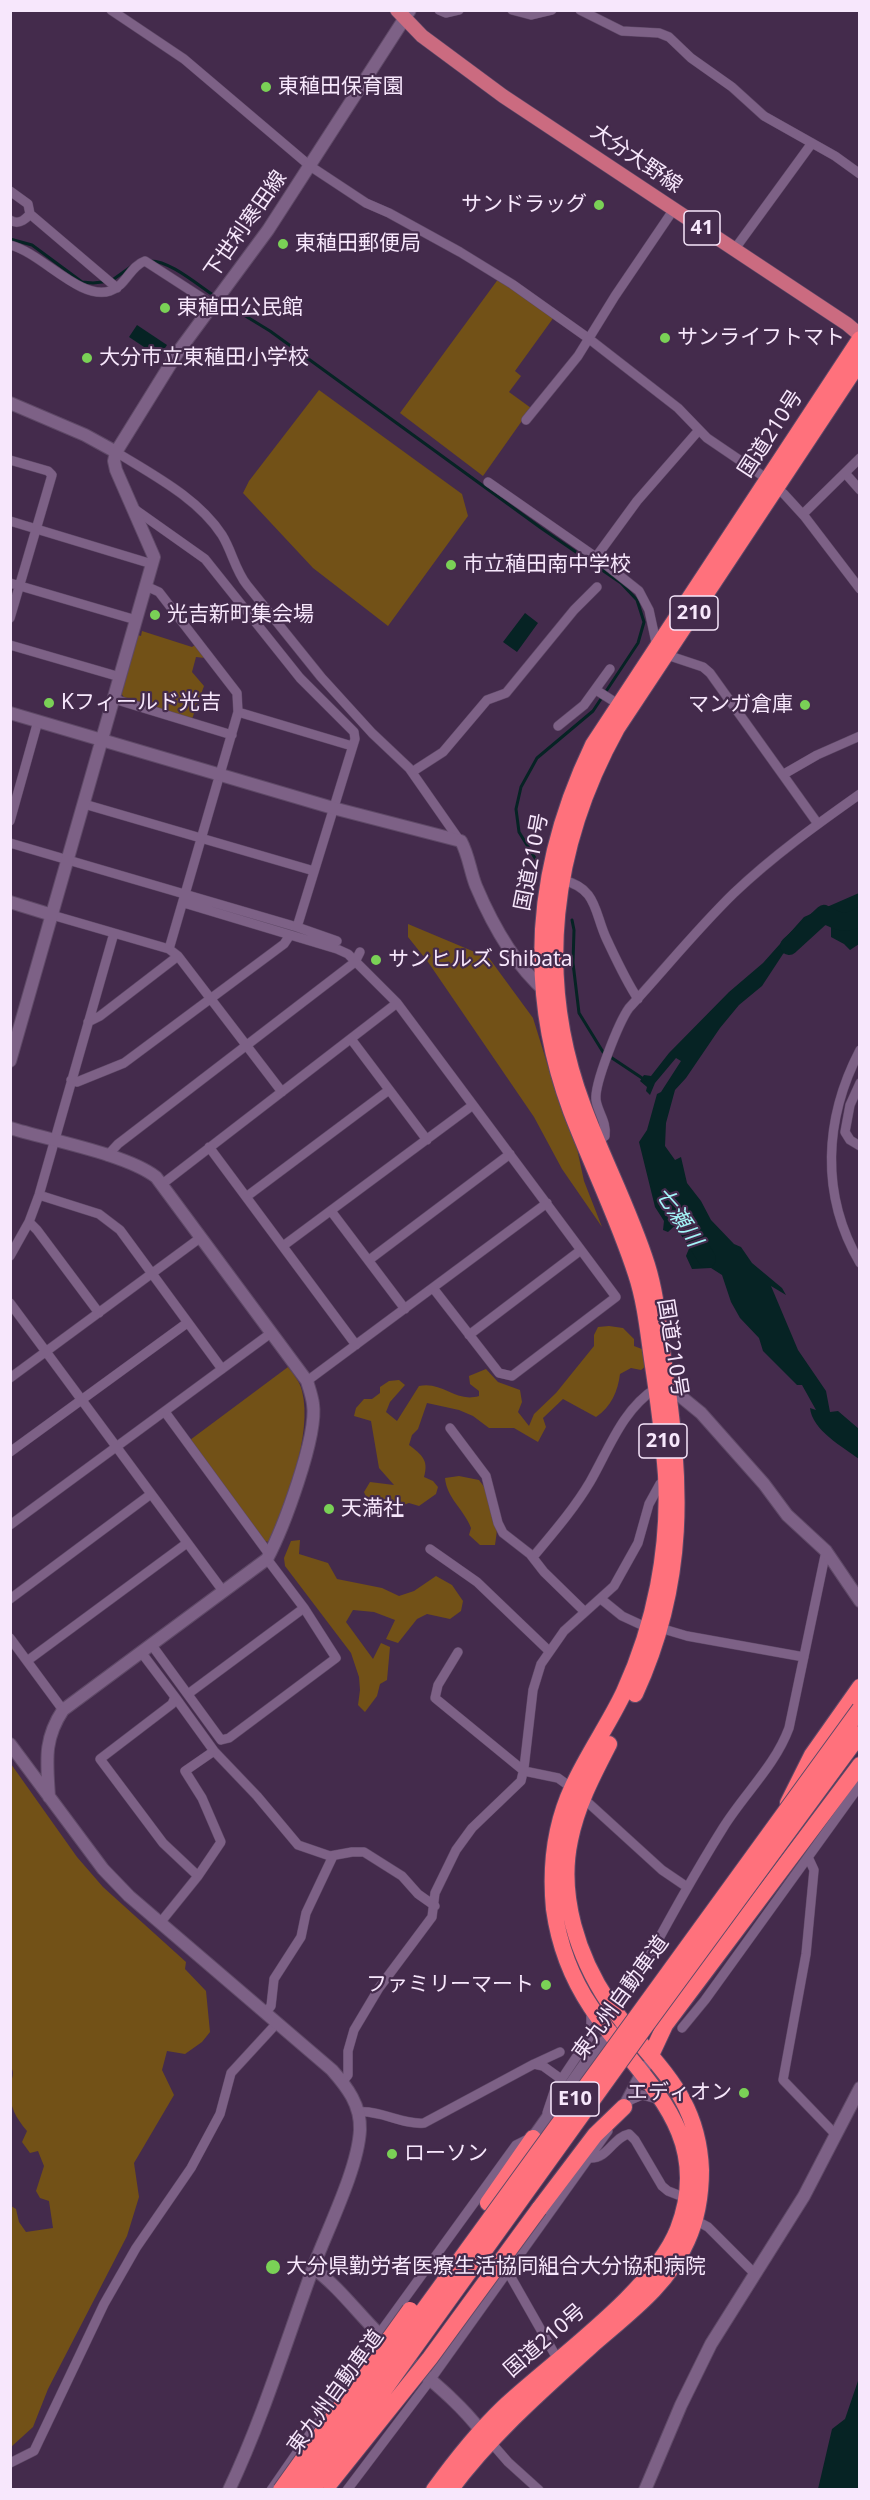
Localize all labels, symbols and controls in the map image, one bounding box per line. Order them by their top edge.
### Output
place label: 東稙田保育園 [278,74,404,100]
marker: 東稙田保育園 [259,80,273,94]
street label: 大分大野線 [585,119,687,199]
street label: 下世利寒田線 [200,166,292,284]
place label: サンドラッグ [461,192,587,218]
marker: サンドラッグ [592,198,606,212]
road number: 41 [684,211,720,245]
place label: 東稙田郵便局 [295,231,421,257]
marker: 東稙田郵便局 [276,237,290,251]
place label: 東稙田公民館 [177,295,303,321]
marker: 東稙田公民館 [158,301,172,315]
place label: サンライフトマト [677,325,845,351]
marker: サンライフトマト [658,331,672,345]
place label: 大分市立東稙田小学校 [99,345,309,371]
marker: 大分市立東稙田小学校 [80,351,94,365]
street label: 国道210号 [733,386,809,482]
place label: 市立稙田南中学校 [463,552,631,578]
marker: 市立稙田南中学校 [444,558,458,572]
road number: 210 [670,596,718,630]
place label: 光吉新町集会場 [167,602,314,628]
marker: 光吉新町集会場 [148,608,162,622]
place label: Kフィールド光吉 [61,690,221,716]
place label: マンガ倉庫 [688,692,793,718]
marker: Kフィールド光吉 [42,696,56,710]
marker: マンガ倉庫 [798,698,812,712]
street label: 国道210号 [510,811,554,913]
place label: サンヒルズ Shibata [388,947,572,973]
marker: サンヒルズ Shibata [369,953,383,967]
water label: 七瀬川 [649,1182,707,1252]
street label: 国道210号 [652,1297,692,1399]
road number: 210 [639,1424,687,1458]
place label: 天満社 [341,1496,404,1522]
marker: 天満社 [322,1502,336,1516]
street label: 東九州自動車道 [568,1931,674,2065]
place label: ファミリーマート [366,1972,534,1998]
marker: ファミリーマート [539,1978,553,1992]
place label: エディオン [627,2080,732,2106]
road number: E10 [551,2082,599,2116]
marker: エディオン [737,2086,751,2100]
place label: ローソン [404,2141,488,2167]
marker: ローソン [385,2147,399,2161]
place label: 大分県勤労者医療生活協同組合大分協和病院 [286,2254,706,2280]
marker: 大分県勤労者医療生活協同組合大分協和病院 [264,2258,282,2276]
street label: 国道210号 [499,2299,591,2383]
street label: 東九州自動車道 [283,2325,389,2459]

